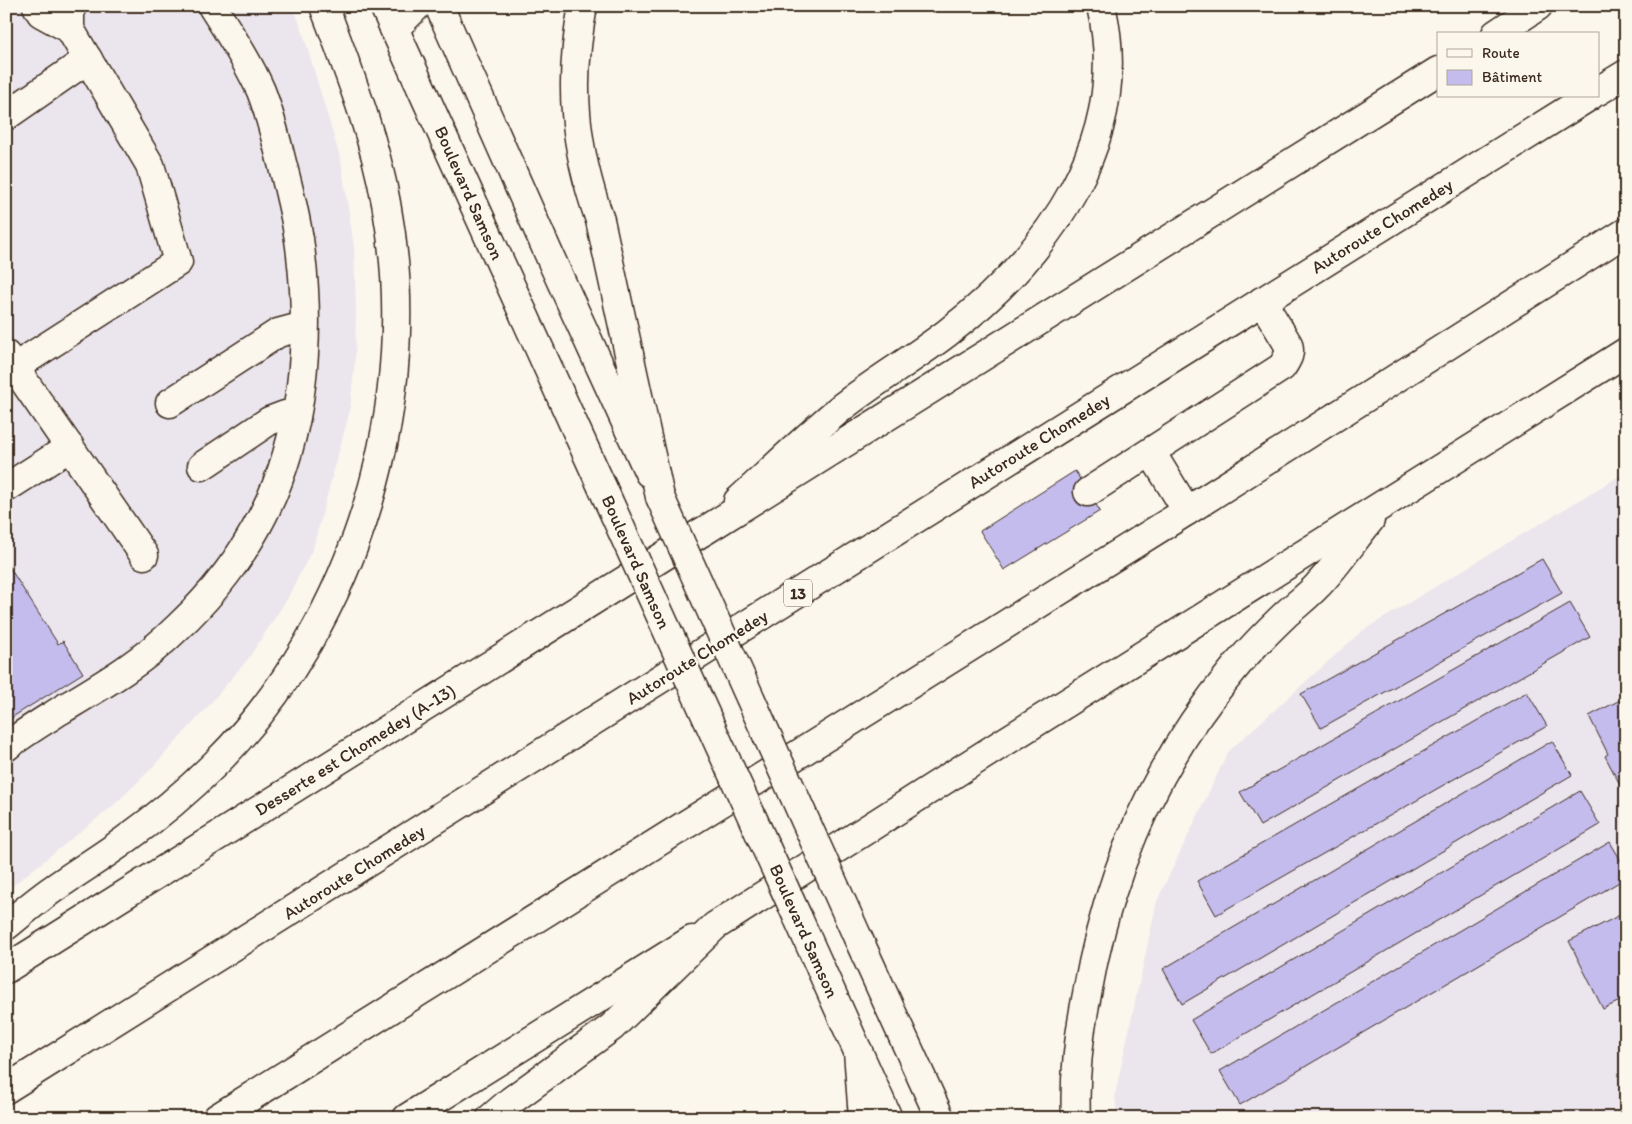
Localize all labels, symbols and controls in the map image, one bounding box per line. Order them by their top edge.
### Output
legend [1437,32,1600,98]
text: Route [1482,44,1520,62]
text: Bâtiment [1482,68,1543,86]
street label: Boulevard Samson [430,123,508,263]
street label: Autoroute Chomedey [1307,173,1457,278]
street label: Autoroute Chomedey [964,388,1114,493]
street label: Boulevard Samson [597,492,675,632]
road number: 13 [784,580,812,606]
street label: Autoroute Chomedey [622,604,772,709]
street label: Desserte est Chomedey (A-13) [251,679,459,821]
street label: Autoroute Chomedey [279,819,429,924]
street label: Boulevard Samson [765,861,843,1001]

